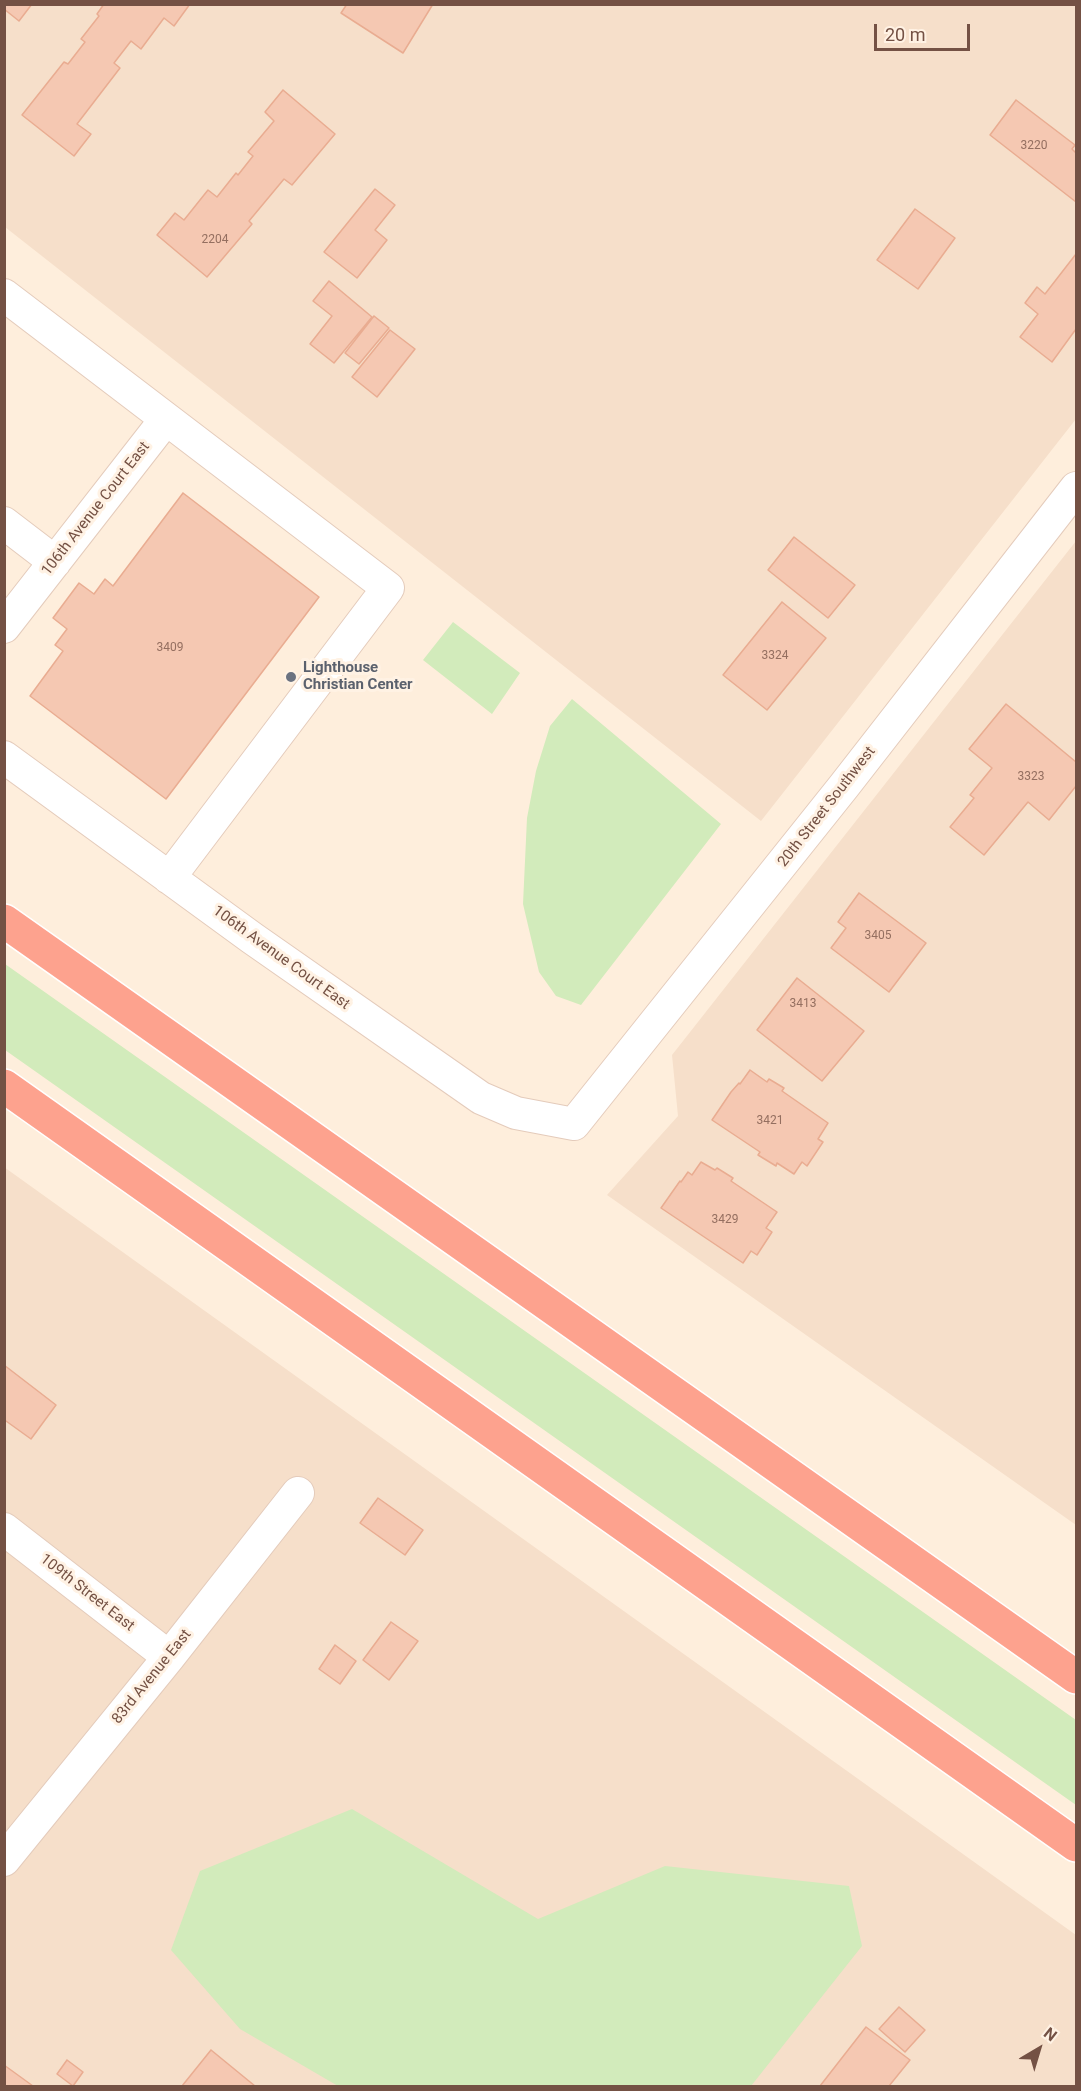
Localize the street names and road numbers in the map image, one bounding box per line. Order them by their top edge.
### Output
street label: 106th Avenue Court East [38,438,154,580]
street label: 20th Street Southwest [774,743,880,871]
street label: 106th Avenue Court East [209,902,353,1014]
street label: 109th Street East [36,1551,138,1635]
street label: 83rd Avenue East [108,1626,196,1728]

